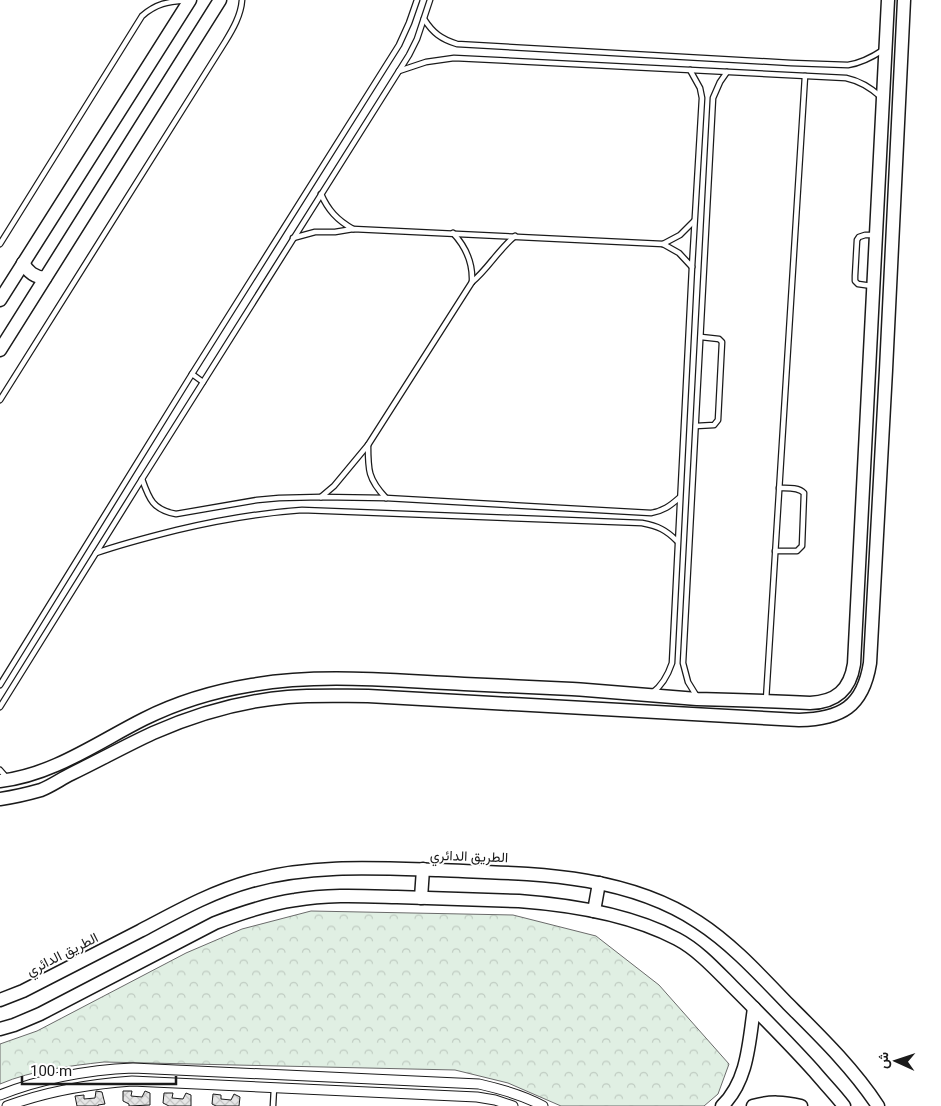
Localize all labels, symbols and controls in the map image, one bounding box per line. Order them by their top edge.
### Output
street label: الطريق الدائري [429,847,508,869]
street label: الطريق الدائري [23,929,102,982]
north arrow [871,1036,921,1086]
text: ش [875,1051,892,1069]
scale bar [22,1054,176,1086]
text: 100 m [30,1062,72,1080]

